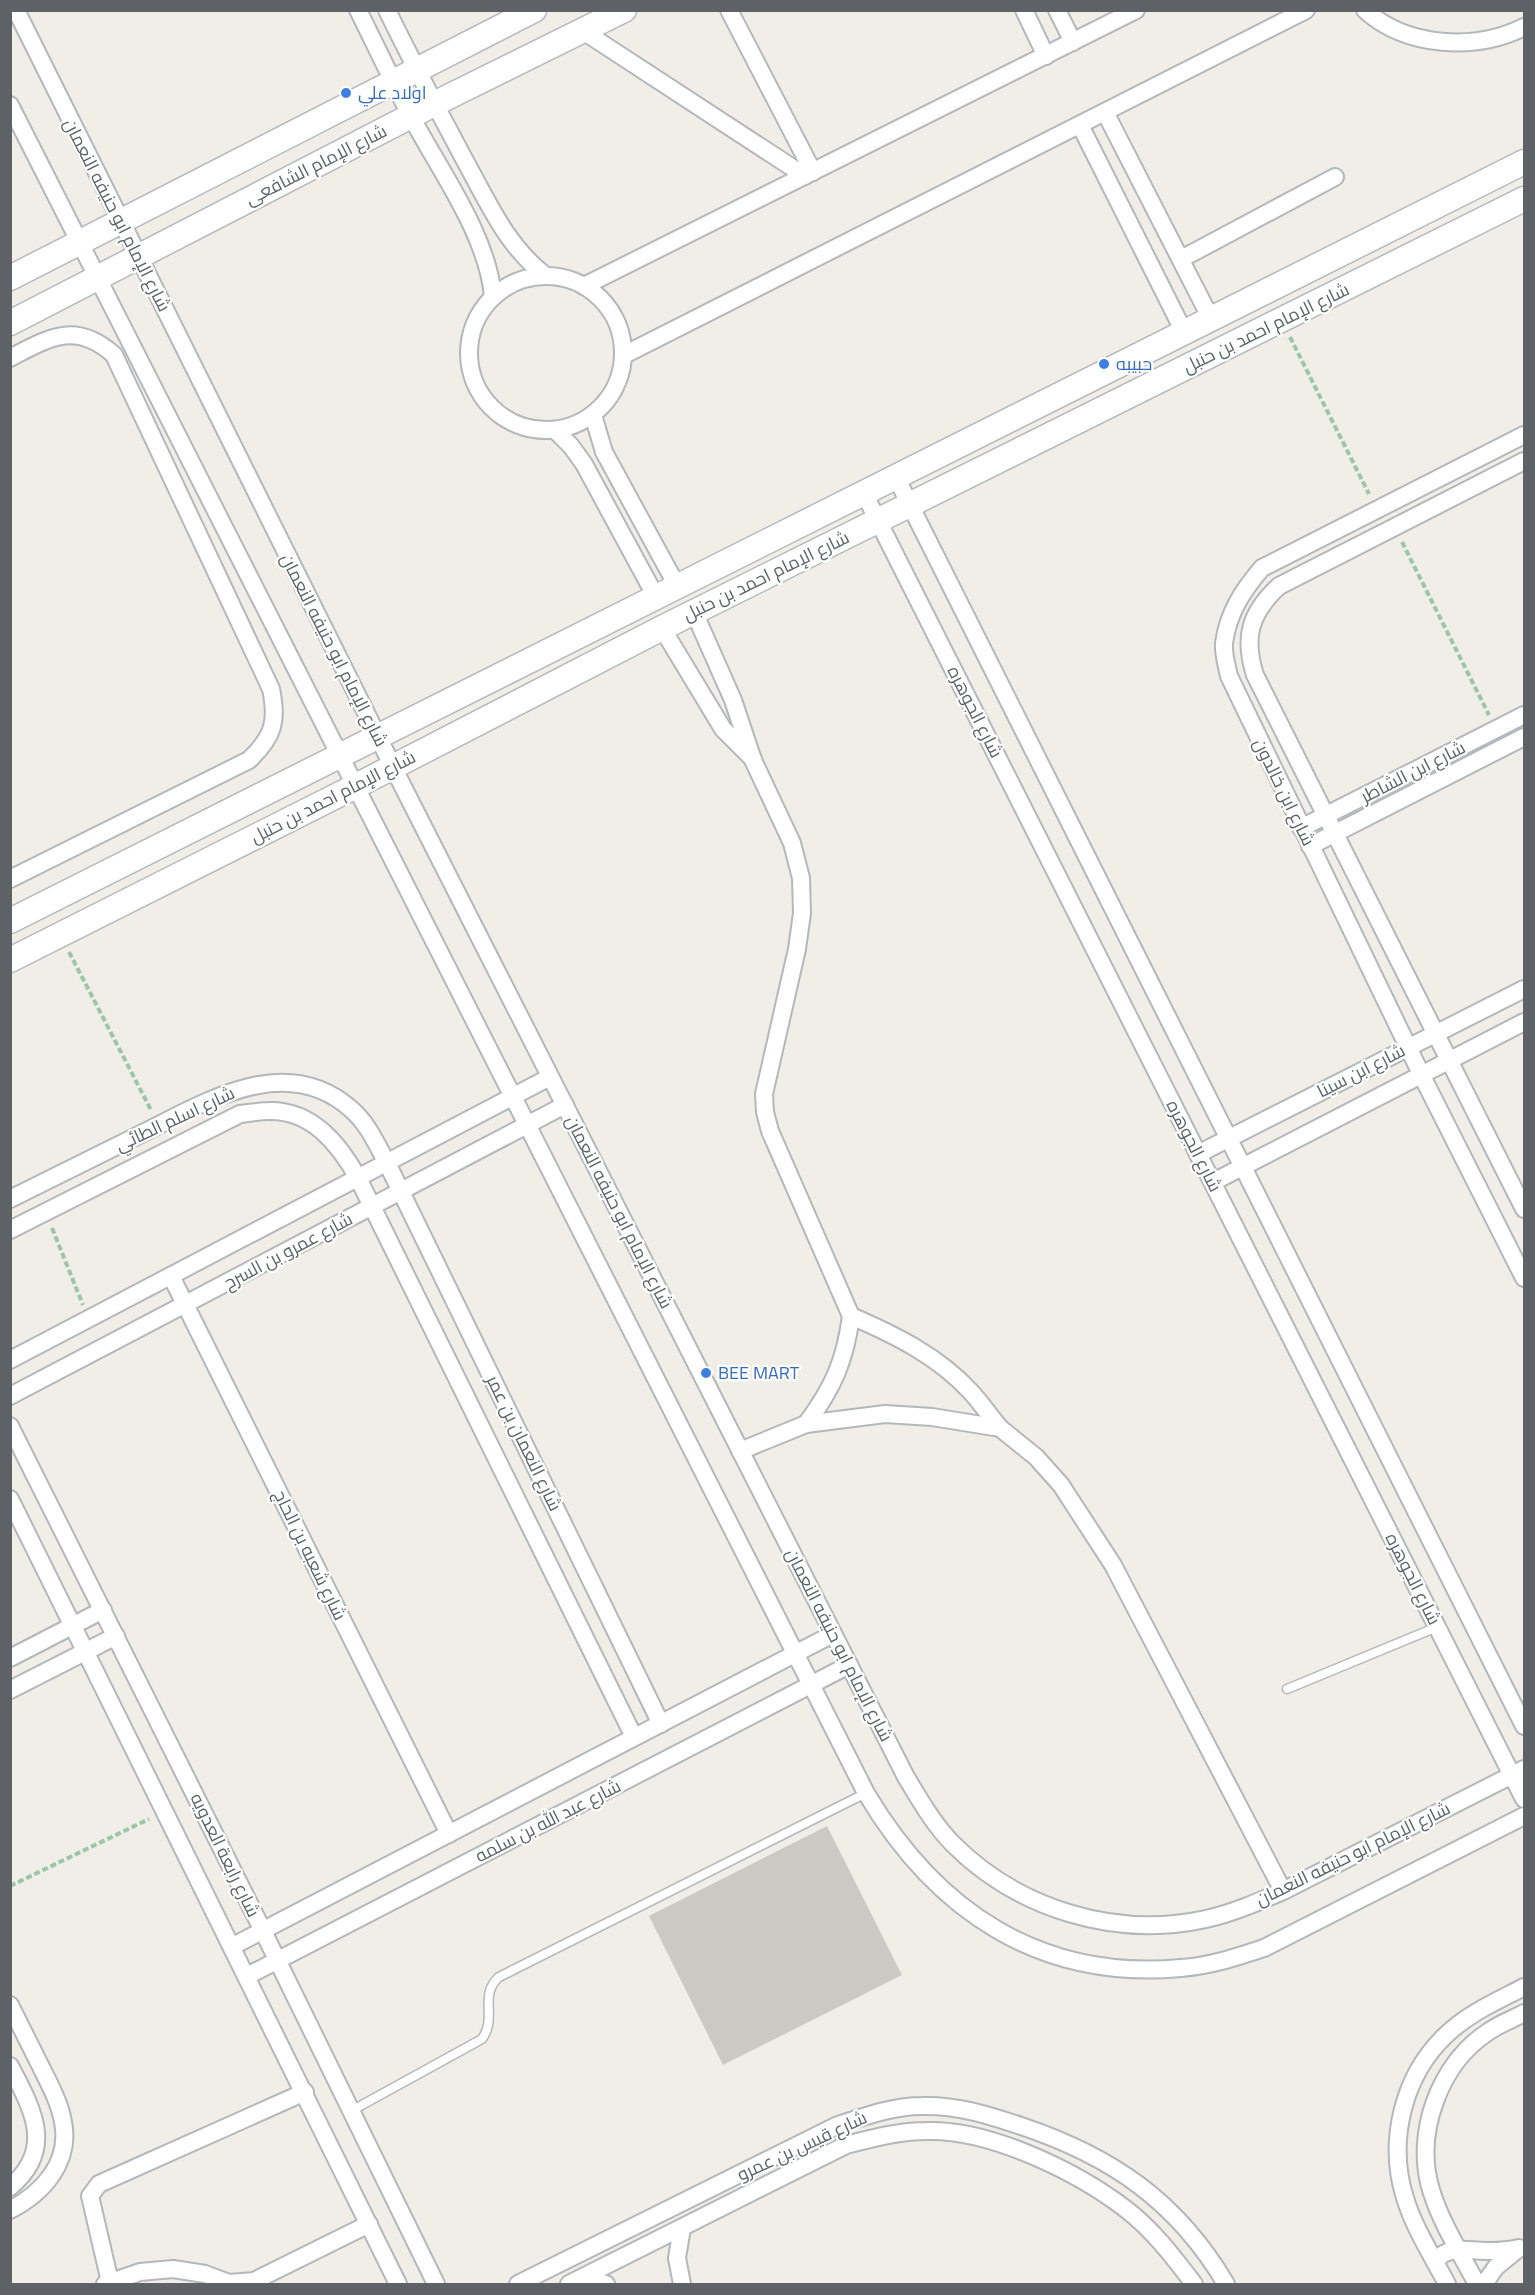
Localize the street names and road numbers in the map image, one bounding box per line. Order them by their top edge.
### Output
street label: شارع الإمام ابو حنيفه النعمان [57,113,178,316]
street label: شارع الإمام الشافعى [240,117,392,212]
street label: شارع الإمام احمد بن حنبل [1178,275,1354,380]
street label: شارع الإمام احمد بن حنبل [678,523,854,628]
street label: شارع الإمام ابو حنيفه النعمان [274,548,395,751]
street label: شارع الجوهره [941,661,1010,763]
street label: شارع ابن خالدون [1247,733,1322,850]
street label: شارع ابن الشاطر [1355,734,1470,810]
street label: شارع الإمام احمد بن حنبل [245,743,420,850]
street label: شارع ابن سينا [1312,1037,1410,1104]
street label: شارع اسلم الطائي [111,1079,239,1159]
street label: شارع الجوهره [1160,1095,1229,1197]
street label: شارع الإمام ابو حنيفه النعمان [559,1110,680,1313]
street label: شارع عمرو بن السرح [218,1205,357,1296]
street label: شارع النعمان بن عمر [479,1369,569,1515]
street label: شارع شعبه بن الحاج [267,1485,354,1625]
street label: شارع الجوهره [1379,1528,1448,1630]
street label: شارع الإمام ابو حنيفه النعمان [779,1543,900,1746]
street label: شارع عبد الله بن سلمه [470,1772,625,1869]
street label: شارع رابعة العدويه [184,1788,267,1921]
street label: شارع الإمام ابو حنيفه النعمان [1251,1795,1455,1913]
street label: شارع قيس بن عمرو [732,2104,871,2188]

